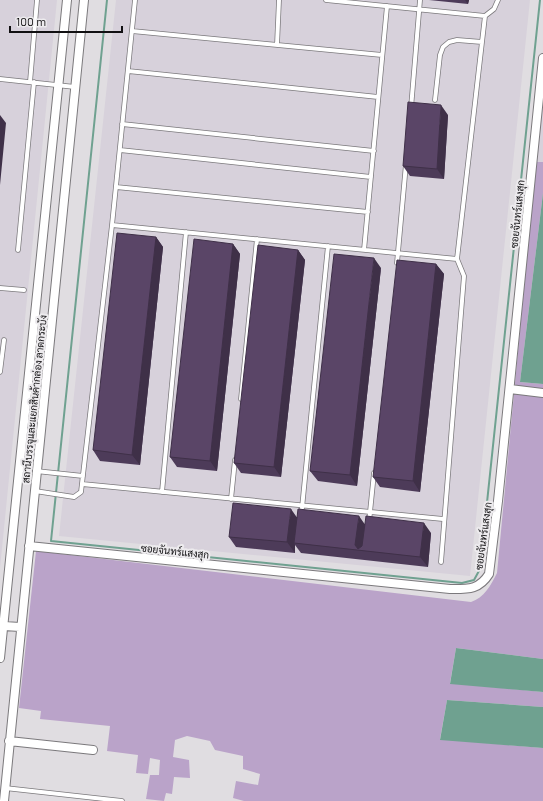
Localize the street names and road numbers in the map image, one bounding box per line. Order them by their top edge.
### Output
street label: ซอยจันทร์แสงสุก [506,179,529,249]
street label: สถานีบรรจุและแยกสินค้ากล่อง ลาดกระบัง [19,314,51,484]
street label: ซอยจันทร์แสงสุก [471,501,496,571]
street label: ซอยจันทร์แสงสุก [140,540,210,563]

